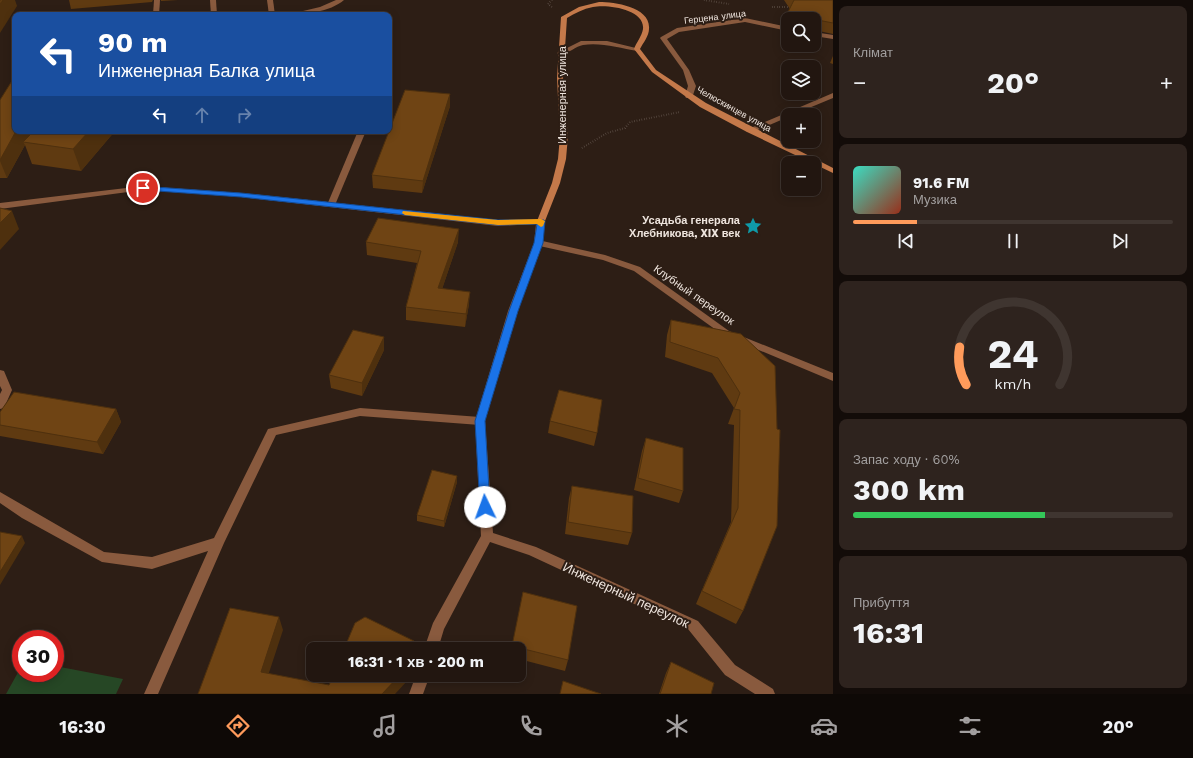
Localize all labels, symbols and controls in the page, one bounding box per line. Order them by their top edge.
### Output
street label: Герцена улица [684,8,746,26]
map controls [781,12,821,196]
button: search [781,12,821,52]
text: 90 m [98,26,168,59]
icon: left [32,28,84,80]
street label: Инженерная улица [556,45,569,144]
text: Клімат [853,45,893,60]
text: Инженерная Балка улица [98,60,315,81]
button: layers [781,60,821,100]
text: 20° [987,65,1039,100]
text: − [853,70,866,95]
text: + [1160,70,1173,95]
street label: Челюскинцев улица [695,84,773,134]
icon: left [149,104,171,126]
icon: ahead [191,104,213,126]
icon: right [233,104,255,126]
button: + [781,108,821,148]
button: − [781,156,821,196]
pin [126,171,160,205]
text: 91.6 FM [913,174,969,192]
icon: arrive [132,177,154,199]
text: Музика [913,192,957,207]
place label: Усадьба генерала Хлебникова, XIX век [629,214,741,240]
place icon: Усадьба генерала Хлебникова, XIX век [743,216,763,236]
icon: previous [895,230,917,252]
icon: pause [1002,230,1024,252]
icon: next [1109,230,1131,252]
street label: Клубный переулок [651,262,737,328]
text: 24 [987,329,1039,378]
text: km/h [995,376,1031,392]
text: Запас ходу · 60% [853,452,960,467]
text: 300 km [853,472,965,507]
position arrow [464,486,506,528]
street label: Инженерный переулок [560,559,692,631]
text: Прибуття [853,595,909,610]
text: 16:31 [853,615,924,650]
speed limit sign: 30 [12,630,64,682]
text: 16:31 · 1 хв · 200 m [348,653,484,671]
icon: directions [224,712,252,740]
icon: music [371,712,399,740]
icon: phone [517,712,545,740]
icon: climate [663,712,691,740]
icon: car [810,712,838,740]
icon: filters [956,712,984,740]
text: 16:30 [59,716,106,737]
text: 20° [1102,716,1134,737]

